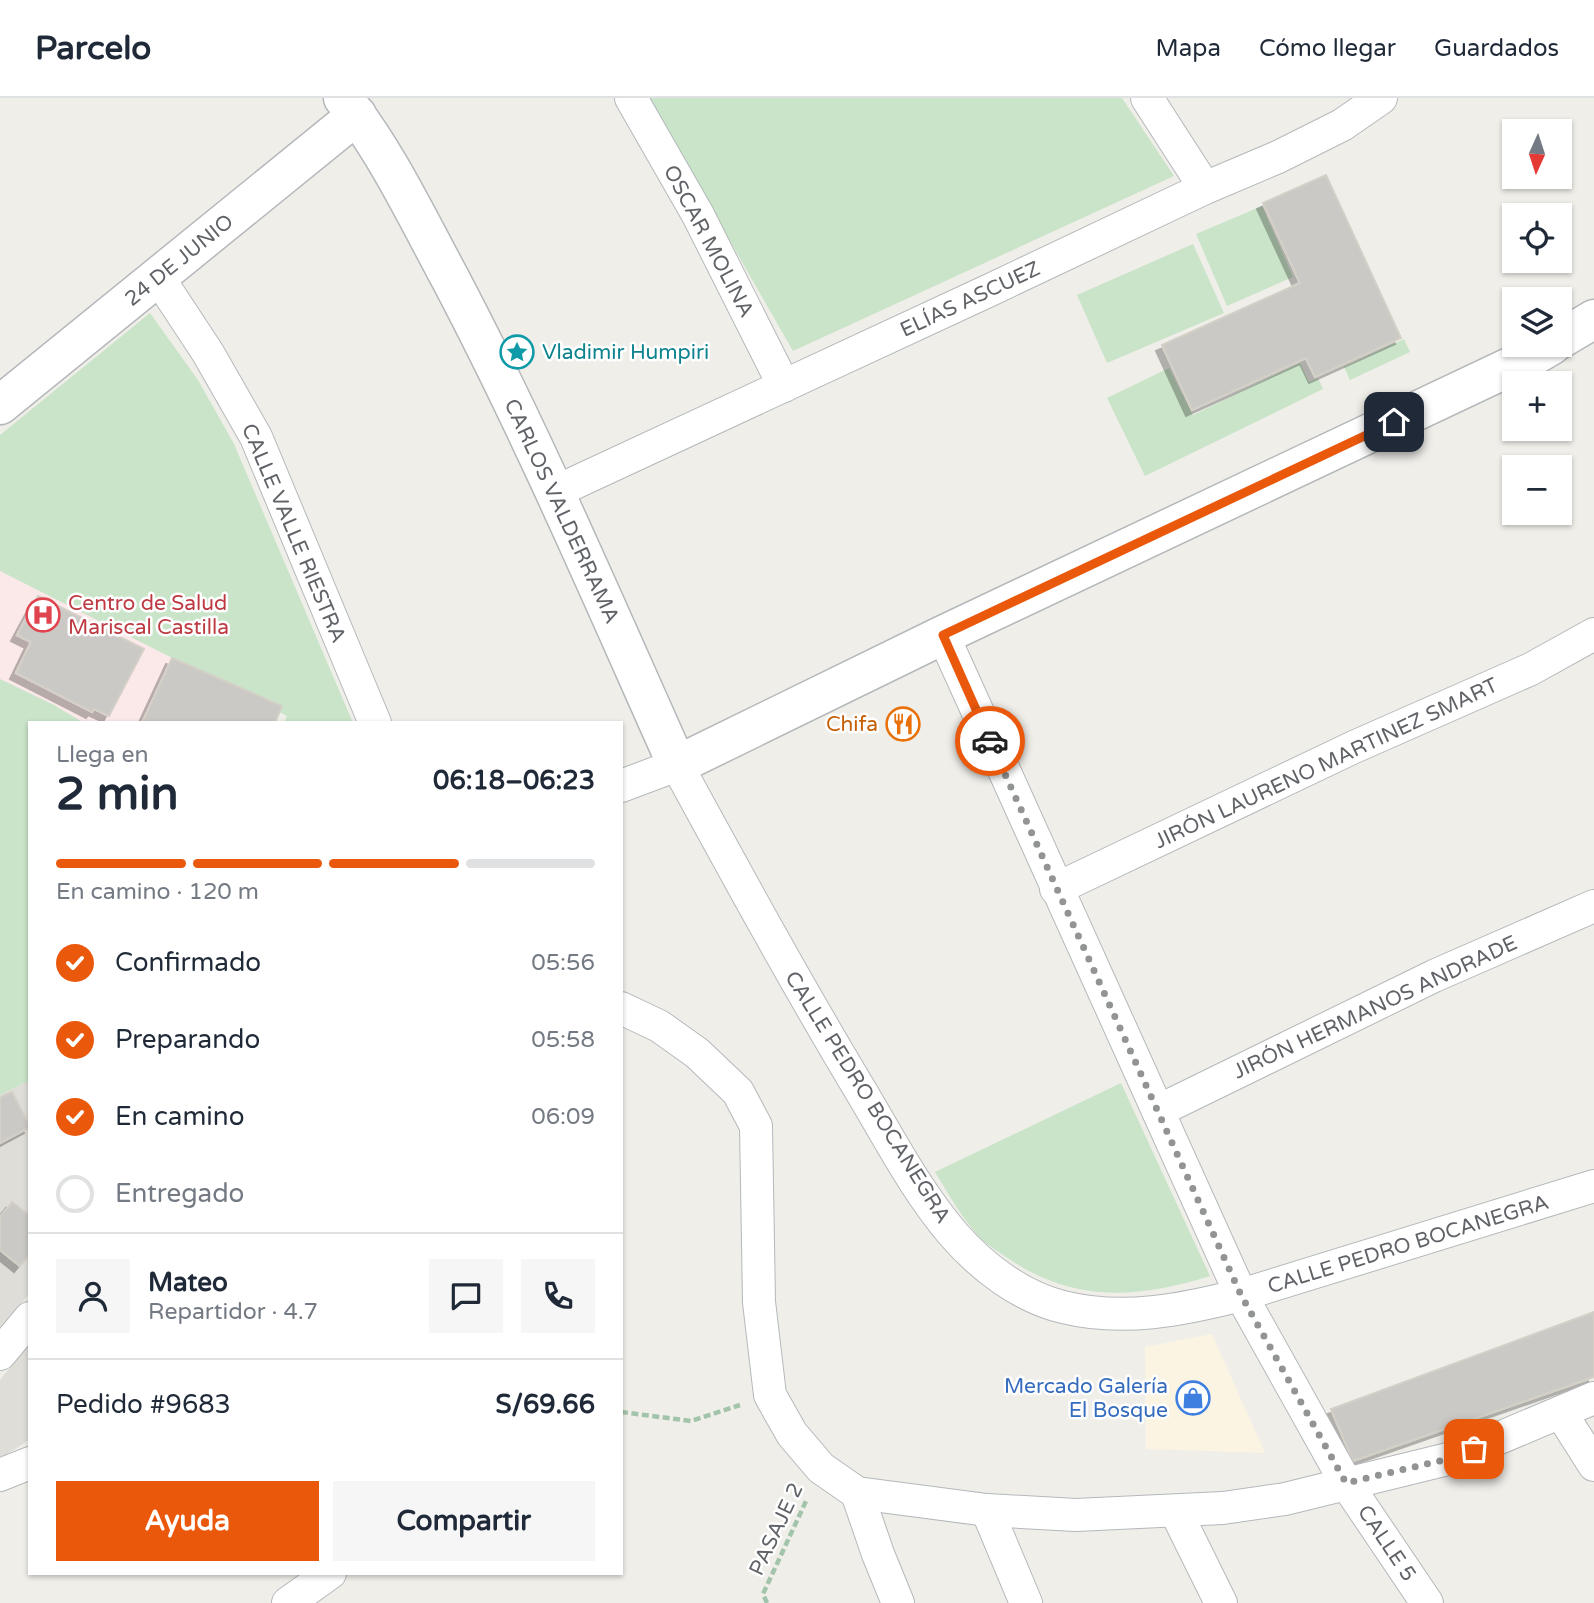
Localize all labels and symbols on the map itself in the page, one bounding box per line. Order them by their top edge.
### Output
north arrow [1502,119,1572,189]
street label: OSCAR MOLINA [658,161,759,322]
street label: 24 DE JUNIO [120,209,239,312]
street label: ELÍAS ASCUEZ [896,256,1044,343]
place icon: Vladimir Humpiri [498,333,536,371]
place label: Vladimir Humpiri [542,340,709,365]
pin [1364,392,1424,452]
street label: CARLOS VALDERRAMA [498,395,625,627]
street label: CALLE VALLE RIESTRA [236,420,351,647]
place label: Centro de Salud Mariscal Castilla [68,591,229,640]
hospital icon: Centro de Salud Mariscal Castilla [24,596,62,634]
street label: JIRÓN LAURENO MARTINEZ SMART [1150,673,1502,854]
restaurant icon: Chifa [884,705,922,743]
courier [955,706,1025,776]
place label: Chifa [826,712,878,737]
street label: JIRÓN HERMANOS ANDRADE [1229,930,1521,1084]
street label: CALLE PEDRO BOCANEGRA [779,967,956,1228]
street label: CALLE PEDRO BOCANEGRA [1265,1190,1552,1299]
place label: Mercado Galería El Bosque [1004,1374,1168,1423]
shop icon: Mercado Galería El Bosque [1174,1379,1212,1417]
pin [1444,1419,1504,1479]
street label: PASAJE 2 [744,1479,809,1579]
street label: CALLE 5 [1352,1500,1421,1586]

